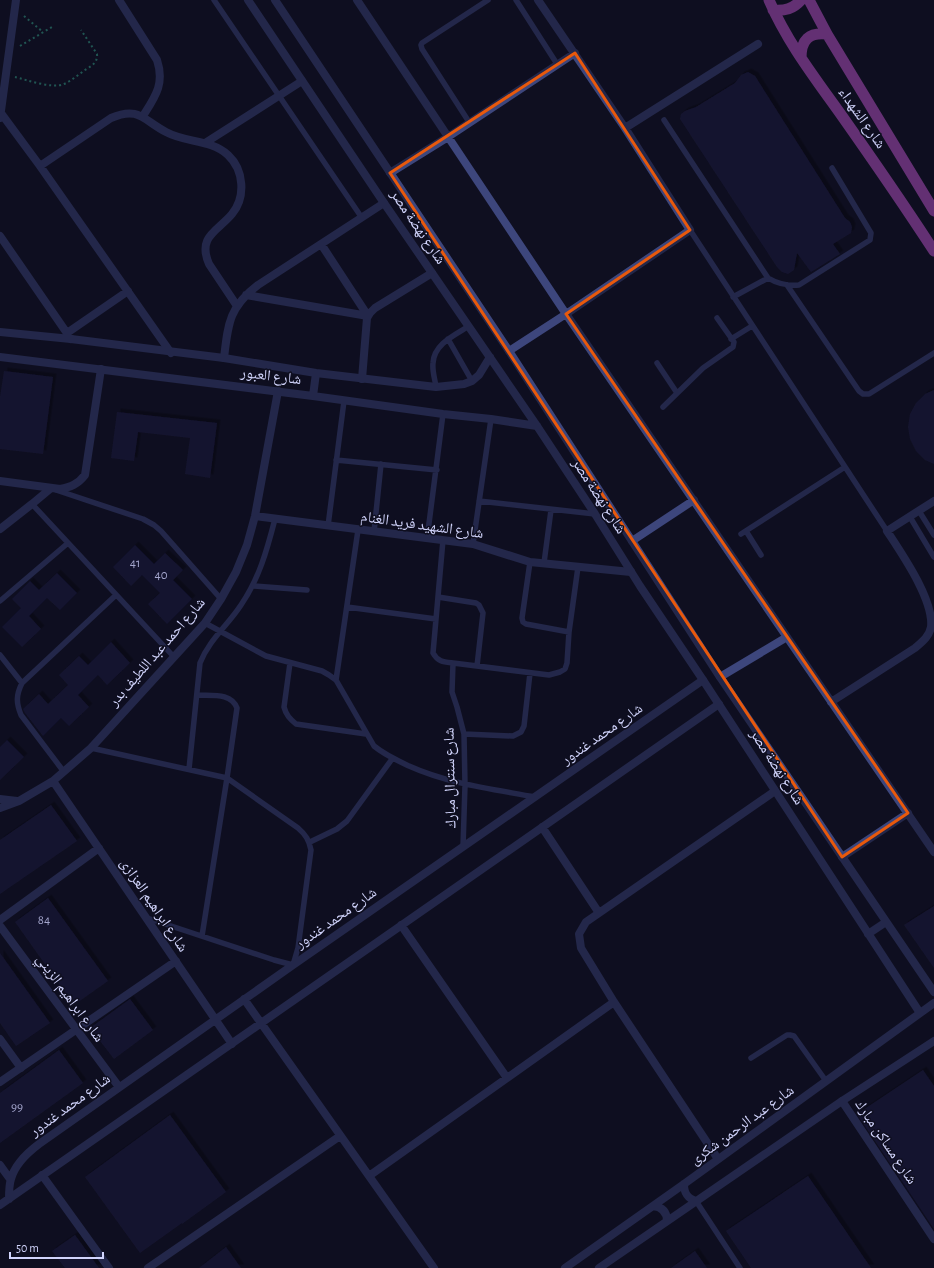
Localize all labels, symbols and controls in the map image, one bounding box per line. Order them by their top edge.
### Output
street label: شارع الشهداء [834,85,888,152]
street label: شارع نهضة مصر [385,186,448,268]
street label: شارع العبور [239,365,302,389]
street label: شارع نهضة مصر [567,455,629,537]
street label: شارع الشهيد فريد الغنام [359,509,485,543]
house number: 41 [130,557,140,570]
house number: 40 [154,569,168,582]
street label: شارع احمد عبد اللطيف بدر [105,595,210,711]
street label: شارع محمد غندور [558,700,647,770]
street label: شارع نهضة مصر [745,726,807,808]
street label: شارع سنترال مبارك [442,727,460,829]
street label: شارع ابراهيم العزازى [116,855,191,956]
street label: شارع محمد غندور [292,884,381,954]
house number: 84 [38,914,50,927]
street label: شارع ابراهيم الزيني [30,951,107,1047]
street label: شارع محمد غندور [26,1071,114,1141]
street label: شارع عبد الرحمن شكرى [687,1082,798,1169]
street label: شارع مساكن مبارك [851,1097,920,1188]
house number: 99 [11,1101,23,1114]
scale bar [10,1234,103,1260]
text: 50 m [16,1242,39,1254]

